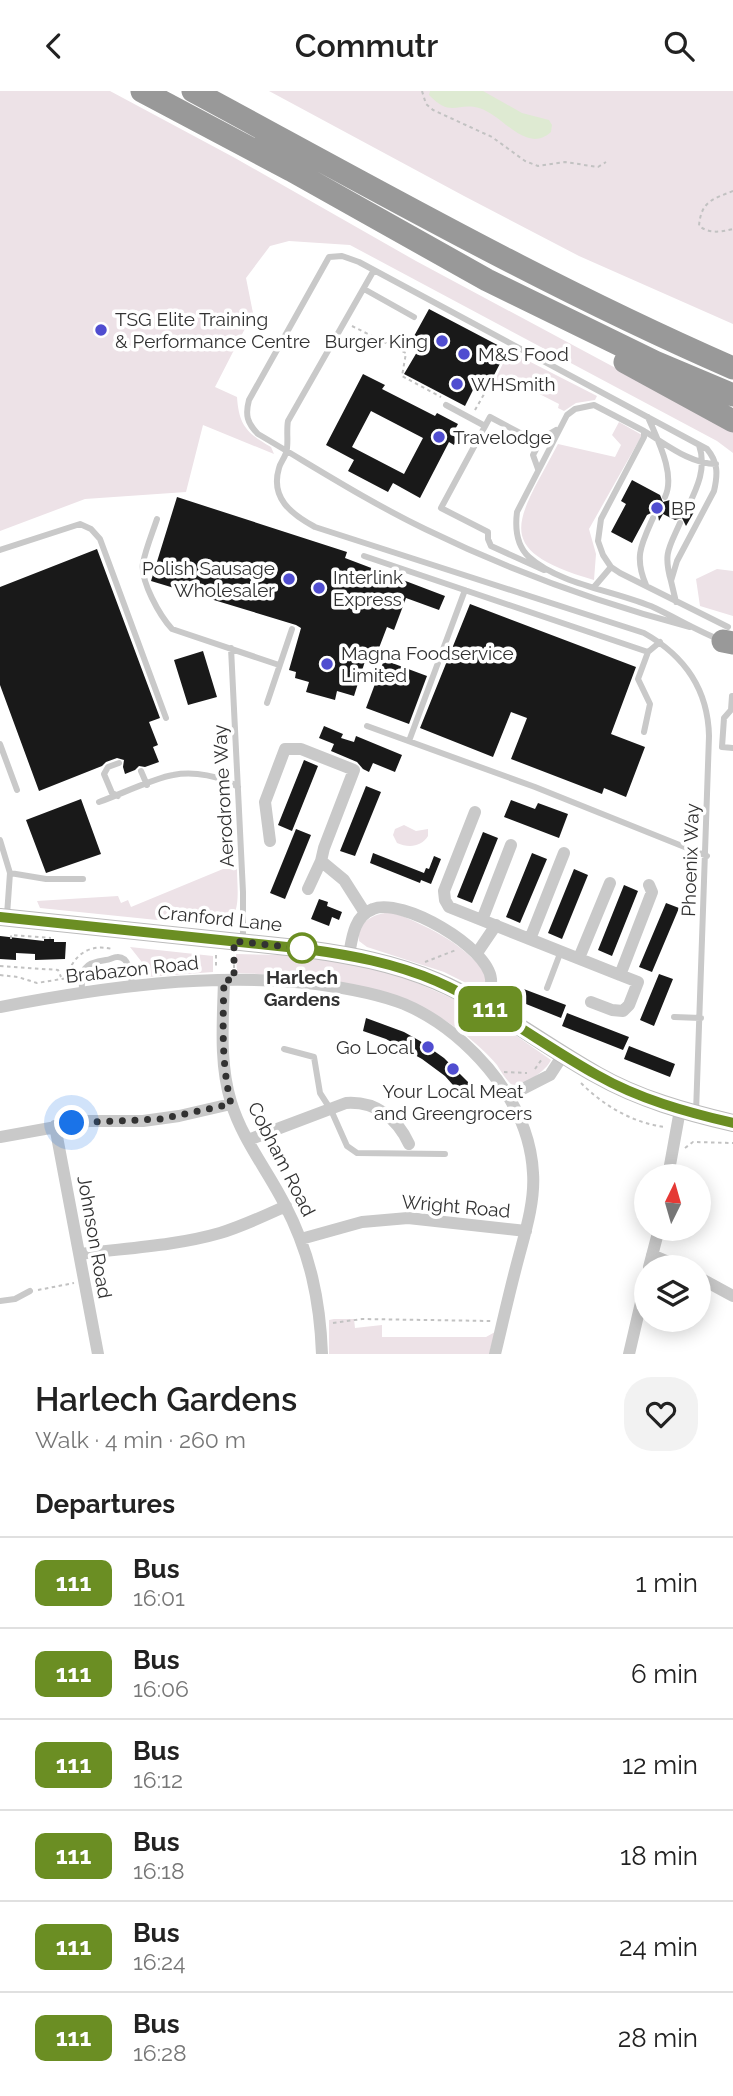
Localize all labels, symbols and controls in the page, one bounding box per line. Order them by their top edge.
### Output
icon: back [35,27,73,65]
text: Commutr [295,27,438,64]
icon: search [660,27,698,65]
place label: TSG Elite Training & Performance Centre [115,308,310,352]
marker: TSG Elite Training & Performance Centre [93,322,109,338]
place label: Burger King [325,330,428,352]
marker: Burger King [434,333,450,349]
place label: M&S Food [478,343,569,365]
marker: M&S Food [456,346,472,362]
place label: WHSmith [471,373,555,395]
marker: WHSmith [449,376,465,392]
place label: Travelodge [453,426,552,448]
marker: Travelodge [431,429,447,445]
place label: BP [671,497,696,519]
marker: BP [649,500,665,516]
place label: Polish Sausage Wholesaler [142,557,275,601]
place label: Interlink Express [333,566,403,610]
marker: Polish Sausage Wholesaler [281,571,297,587]
marker: Interlink Express [311,580,327,596]
place label: Magna Foodservice Limited [341,642,514,686]
marker: Magna Foodservice Limited [319,656,335,672]
street label: Aerodrome Way [208,724,238,868]
street label: Phoenix Way [677,803,703,917]
street label: Cranford Lane [157,901,283,935]
marker: Harlech Gardens [287,933,317,963]
street label: Brabazon Road [64,951,200,987]
place label: Harlech Gardens [264,966,340,1010]
line badge: 111 [450,986,530,1032]
text: 111 [472,994,508,1023]
place label: Go Local [336,1036,415,1058]
marker: Go Local [420,1039,436,1055]
marker: Your Local Meat and Greengrocers [445,1061,461,1077]
place label: Your Local Meat and Greengrocers [374,1080,532,1124]
street label: Cobham Road [244,1098,320,1220]
your location [54,1105,89,1140]
north arrow [634,1164,710,1241]
map controls [634,1164,711,1332]
street label: Johnson Road [73,1174,117,1300]
street label: Wright Road [401,1190,511,1222]
button: layers [634,1255,711,1332]
button: heart [624,1377,698,1451]
text: Harlech Gardens [35,1380,297,1419]
text: Walk · 4 min · 260 m [35,1426,246,1453]
text: Departures [35,1489,175,1519]
text: Bus [133,1554,180,1584]
text: 111 [56,1568,91,1597]
text: 1 min [636,1568,698,1598]
text: 16:01 [133,1584,185,1611]
text: Bus [133,1645,180,1675]
text: 111 [56,1659,91,1688]
text: 6 min [631,1659,698,1689]
text: 16:06 [133,1675,189,1702]
text: Bus [133,1736,180,1766]
text: 111 [56,1750,91,1779]
text: 12 min [622,1750,698,1780]
text: 16:12 [133,1766,183,1793]
text: Bus [133,1827,180,1857]
text: 111 [56,1841,91,1870]
text: 18 min [620,1841,698,1871]
text: 16:18 [133,1857,185,1884]
text: Bus [133,1918,180,1948]
text: 111 [56,1932,91,1961]
text: 24 min [619,1932,698,1962]
text: 16:24 [133,1948,186,1975]
text: Bus [133,2009,180,2039]
text: 111 [56,2023,91,2052]
text: 28 min [618,2023,698,2053]
text: 16:28 [133,2039,187,2066]

